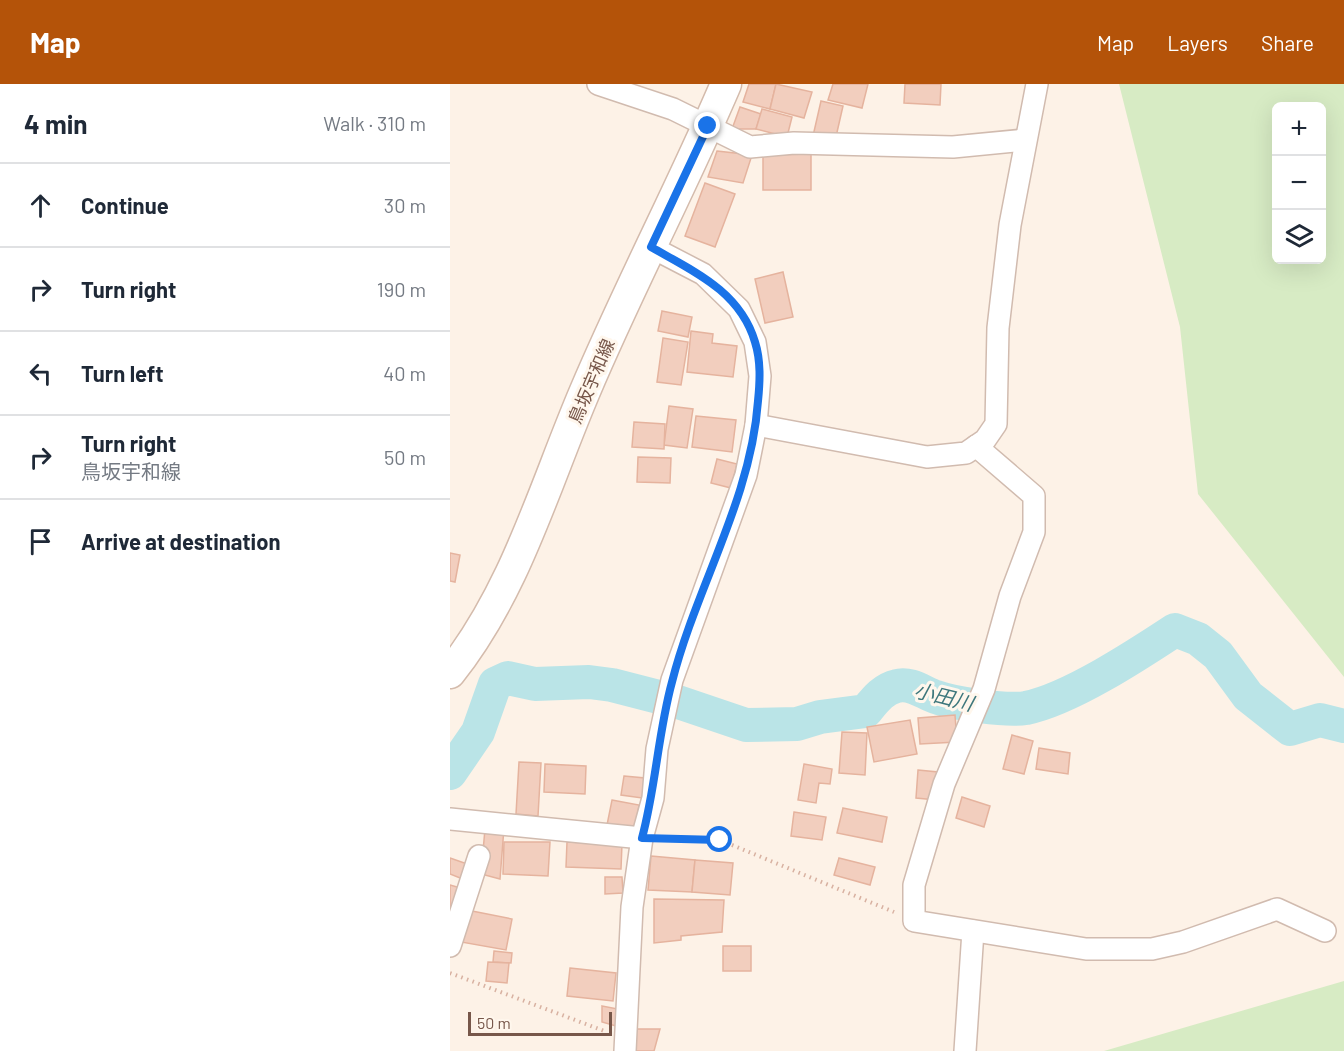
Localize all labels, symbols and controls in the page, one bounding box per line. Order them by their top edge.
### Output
text: Map [30,25,81,59]
text: Map [1097,30,1134,55]
text: Layers [1167,30,1228,55]
text: Share [1261,30,1314,55]
map controls [1272,102,1326,264]
button: + [1272,102,1326,156]
text: 4 min [24,108,88,139]
text: Walk · 310 m [323,111,426,135]
route end [694,112,720,138]
button: − [1272,156,1326,210]
icon: ahead [24,189,57,222]
text: Continue [81,192,169,218]
text: 30 m [384,193,426,217]
button: layers [1272,210,1326,264]
icon: right [24,273,57,306]
text: Turn right [81,276,176,302]
text: 190 m [377,277,426,301]
street label: 鳥坂宇和線 [563,335,619,427]
icon: left [24,357,57,390]
text: Turn left [81,360,164,386]
text: 40 m [383,361,426,385]
text: Turn right [81,430,176,456]
icon: right [24,441,57,474]
text: 50 m [384,445,426,469]
text: 鳥坂宇和線 [81,459,181,483]
icon: arrive [24,525,57,558]
text: Arrive at destination [81,528,280,554]
water label: 小田川 [912,677,978,715]
route start [706,826,732,852]
scale bar [468,1009,612,1036]
text: 50 m [477,1013,511,1032]

